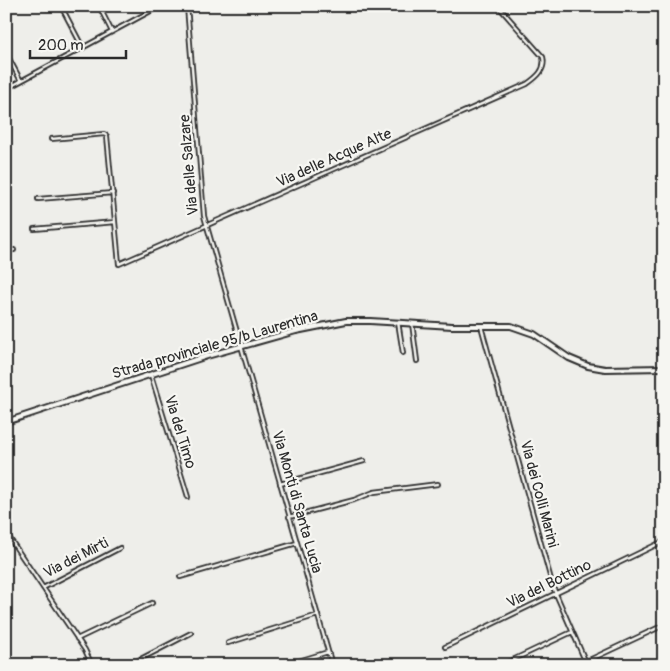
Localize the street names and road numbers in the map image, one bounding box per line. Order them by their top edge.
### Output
street label: Via delle Salzare [175,113,203,216]
street label: Via delle Acque Alte [274,124,395,192]
street label: Strada provinciale 95/b Laurentina [110,306,320,384]
street label: Via del Timo [160,393,200,471]
street label: Via Monti di Santa Lucia [268,429,326,575]
street label: Via dei Colli Marini [516,438,562,550]
street label: Via dei Mirti [40,533,112,582]
street label: Via del Bottino [504,555,594,613]

